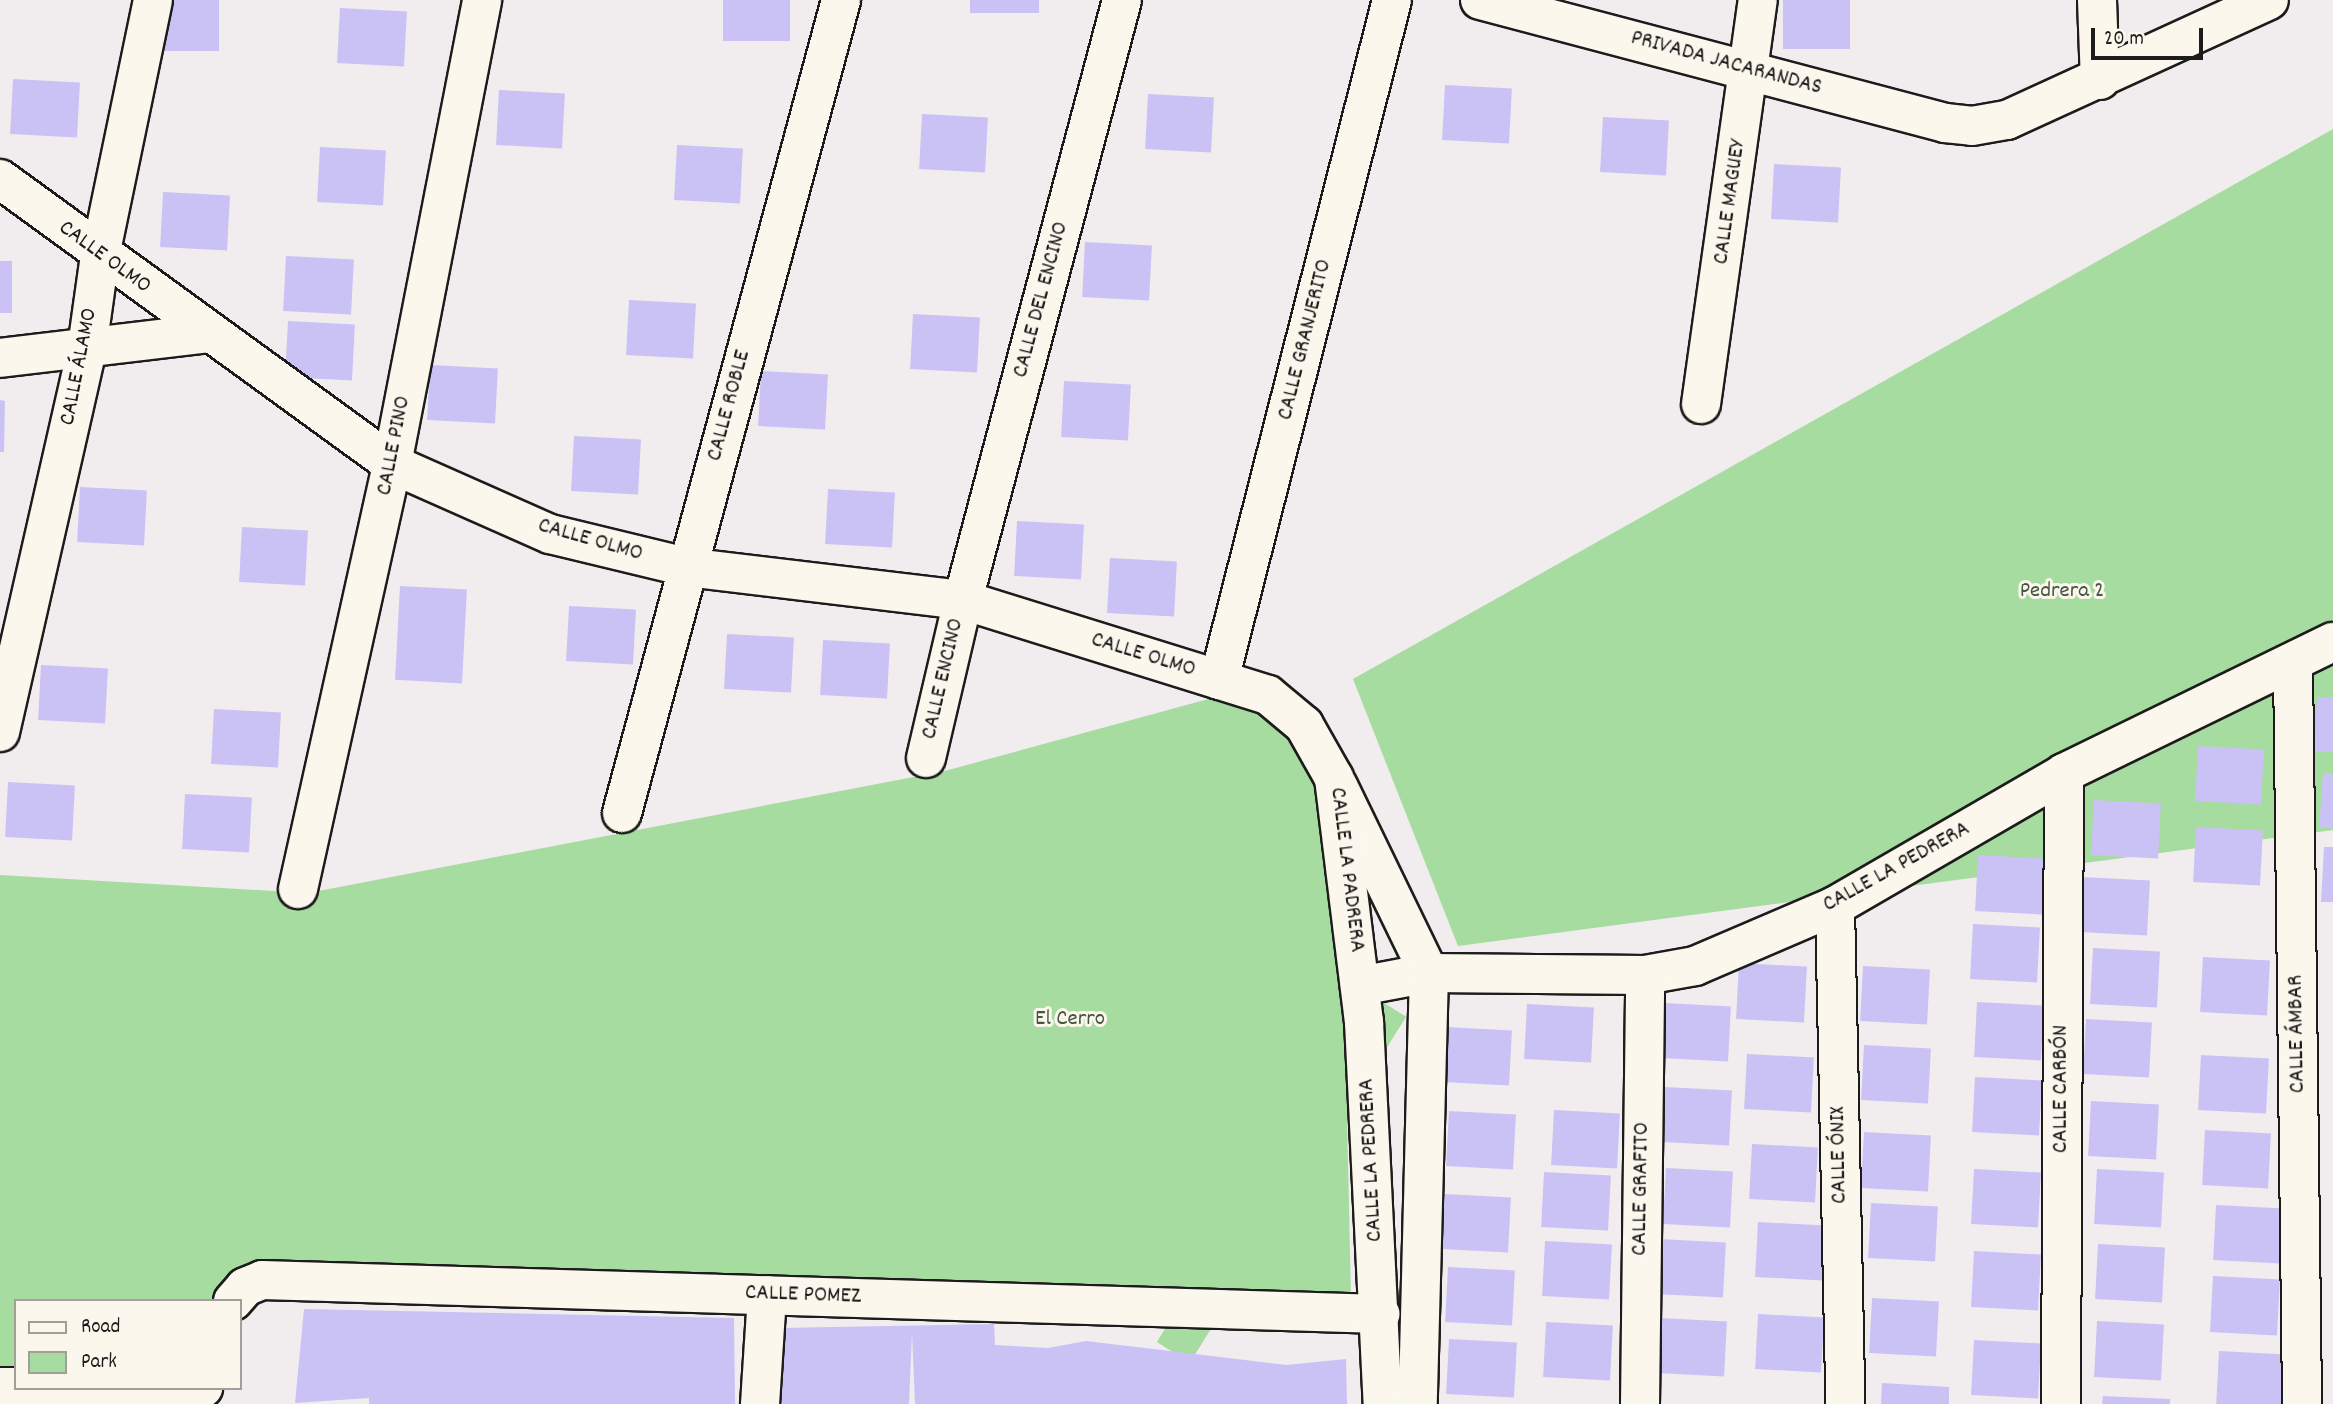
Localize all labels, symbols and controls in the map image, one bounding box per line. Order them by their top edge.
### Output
scale bar [2095,14,2207,58]
street label: PRIVADA JACARANDAS [1627,25,1825,103]
text: 20 m [2104,25,2144,55]
street label: CALLE MAGUEY [1709,138,1753,266]
street label: CALLE OLMO [52,215,156,301]
street label: CALLE DEL ENCINO [1008,219,1076,381]
street label: CALLE GRANJERITO [1273,257,1339,423]
street label: CALLE ÁLAMO [55,306,105,428]
street label: CALLE ROBLE [702,348,758,464]
street label: CALLE PINO [372,394,418,498]
street label: CALLE OLMO [534,513,646,569]
park label: Pedrera 2 [2020,578,2104,606]
street label: CALLE ENCINO [917,616,971,742]
street label: CALLE OLMO [1087,627,1199,685]
street label: CALLE LA PADRERA [1322,786,1370,954]
street label: CALLE LA PEDRERA [1819,816,1975,920]
street label: CALLE ÁMBAR [2283,975,2313,1093]
park label: El Cerro [1035,1006,1105,1034]
street label: CALLE CARBÓN [2048,1025,2076,1153]
street label: CALLE LA PEDRERA [1354,1077,1390,1243]
street label: CALLE ÓNIX [1825,1106,1855,1204]
street label: CALLE GRAFITO [1627,1122,1657,1256]
street label: CALLE POMEZ [744,1280,862,1312]
legend [14,1299,242,1390]
text: Road [81,1313,120,1343]
text: Park [81,1348,117,1378]

